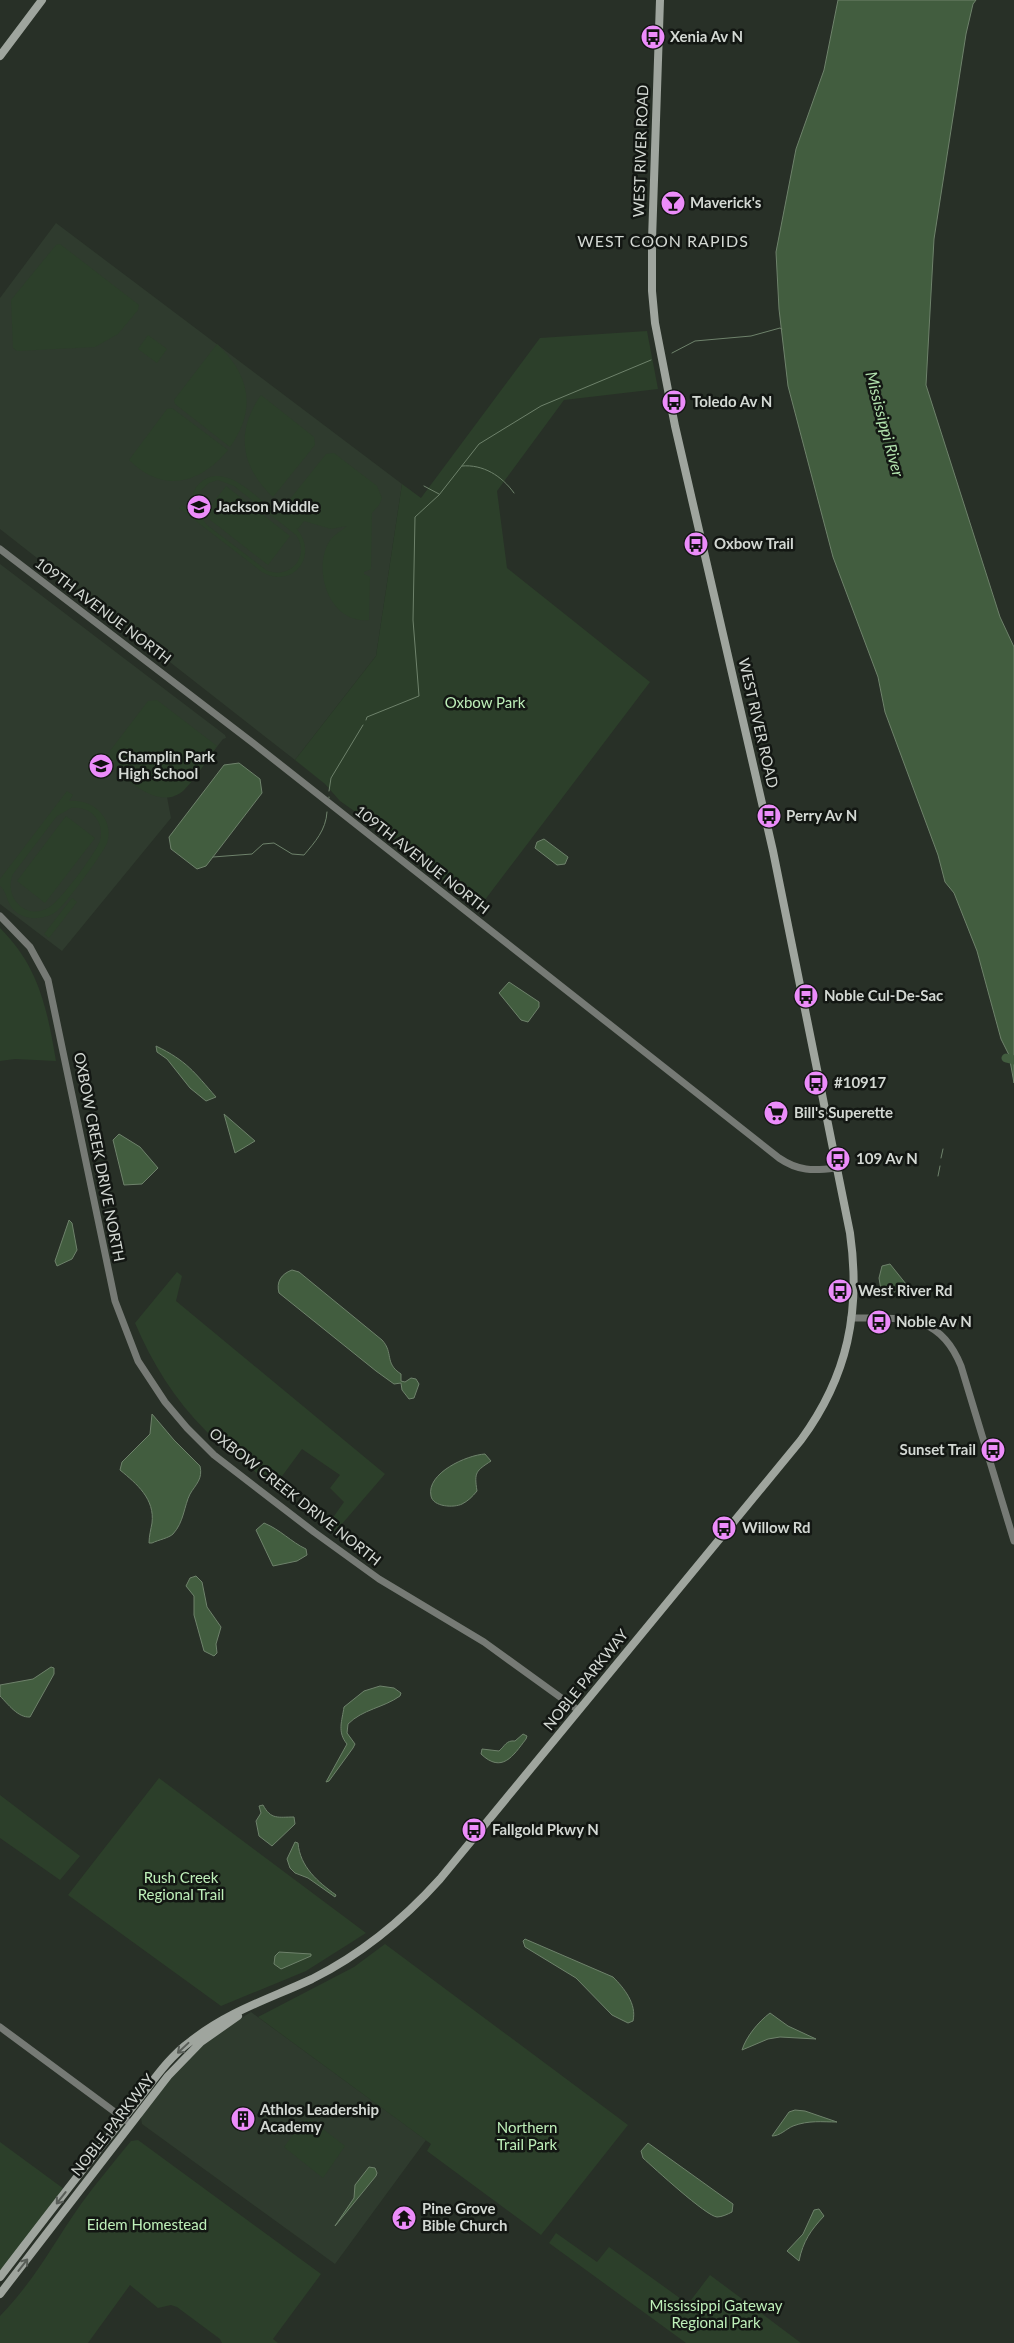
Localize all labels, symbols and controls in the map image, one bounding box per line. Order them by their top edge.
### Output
bus stop icon: Xenia Av N [640,24,666,50]
place label: Xenia Av N [670,27,743,45]
street label: WEST RIVER ROAD [629,84,651,218]
bar icon: Maverick's [660,190,686,216]
place label: Maverick's [690,193,762,211]
district label: WEST COON RAPIDS [577,231,749,250]
water label: Mississippi River [862,369,909,479]
bus stop icon: Toledo Av N [661,389,687,415]
place label: Toledo Av N [692,392,772,410]
school or university icon: Jackson Middle [186,494,212,520]
place label: Jackson Middle [216,497,319,515]
bus stop icon: Oxbow Trail [683,531,709,557]
place label: Oxbow Trail [714,534,794,552]
street label: 109TH AVENUE NORTH [32,553,175,667]
street label: WEST RIVER ROAD [735,656,783,790]
park label: Oxbow Park [445,693,526,711]
place label: Champlin Park High School [118,747,216,782]
school or university icon: Champlin Park High School [88,753,114,779]
street label: 109TH AVENUE NORTH [352,801,493,917]
bus stop icon: Perry Av N [756,803,782,829]
place label: Perry Av N [786,806,857,824]
bus stop icon: Noble Cul-De-Sac [793,983,819,1009]
place label: Noble Cul-De-Sac [824,986,943,1004]
street label: OXBOW CREEK DRIVE NORTH [71,1051,129,1263]
bus stop icon: #10917 [803,1070,829,1096]
place label: #10917 [834,1073,886,1091]
supermarket icon: Bill's Superette [763,1100,789,1126]
place label: Bill's Superette [794,1103,893,1121]
bus stop icon: 109 Av N [825,1146,851,1172]
place label: 109 Av N [856,1149,918,1167]
bus stop icon: West River Rd [827,1278,853,1304]
place label: West River Rd [858,1281,952,1299]
bus stop icon: Noble Av N [866,1309,892,1335]
place label: Noble Av N [896,1312,972,1330]
street label: OXBOW CREEK DRIVE NORTH [206,1424,385,1569]
bus stop icon: Sunset Trail [980,1437,1006,1463]
place label: Sunset Trail [900,1440,976,1458]
bus stop icon: Willow Rd [711,1515,737,1541]
place label: Willow Rd [742,1518,811,1536]
street label: NOBLE PARKWAY [539,1625,632,1733]
bus stop icon: Fallgold Pkwy N [461,1817,487,1843]
place label: Fallgold Pkwy N [492,1820,599,1838]
park label: Rush Creek Regional Trail [138,1868,224,1903]
one-way arrow [176,2042,189,2054]
street label: NOBLE PARKWAY [67,2069,158,2179]
place label: Athlos Leadership Academy [259,2100,379,2135]
building icon: Athlos Leadership Academy [230,2106,256,2132]
park label: Northern Trail Park [497,2118,558,2153]
one-way arrow [55,2191,66,2204]
place label: Pine Grove Bible Church [422,2199,507,2234]
temple icon: Pine Grove Bible Church [391,2205,417,2231]
park label: Eidem Homestead [87,2215,207,2233]
one-way arrow [17,2259,28,2272]
park label: Mississippi Gateway Regional Park [649,2296,783,2331]

